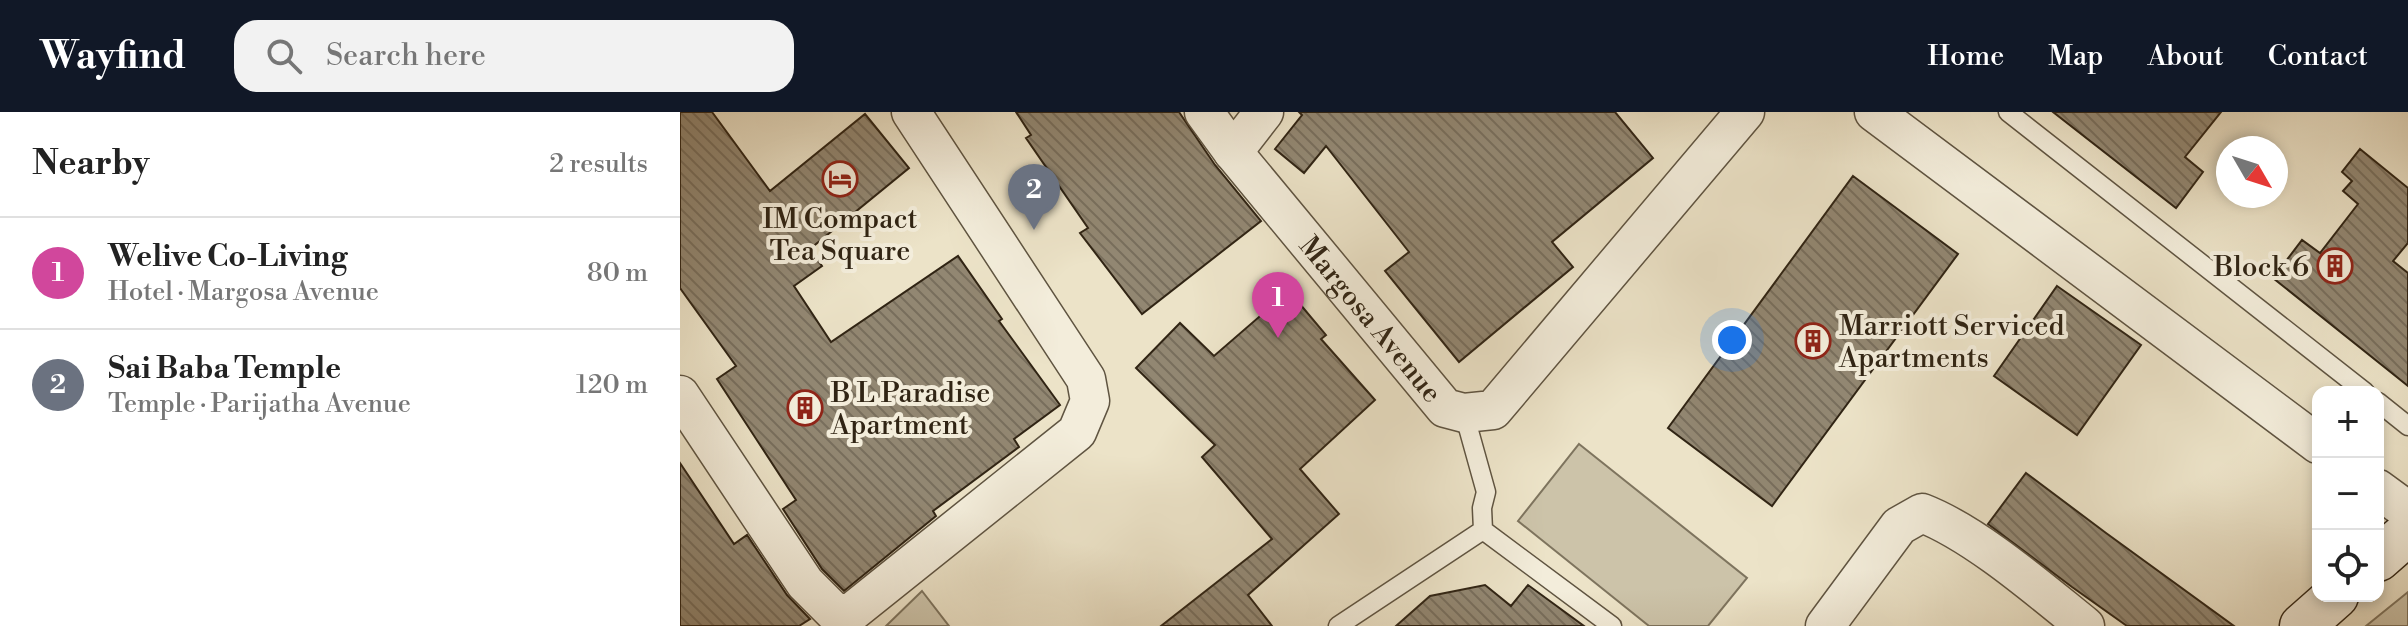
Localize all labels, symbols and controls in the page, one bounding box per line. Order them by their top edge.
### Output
search box [234,20,794,92]
text: Wayfind [40,33,186,80]
icon: search [262,34,306,78]
text: Search here [326,37,486,75]
text: Home [1928,39,2004,74]
text: Map [2048,39,2103,74]
text: About [2147,39,2224,74]
text: Contact [2268,39,2368,74]
north arrow [2216,136,2288,208]
text: Nearby [32,143,150,185]
text: 2 results [549,148,648,180]
hotel icon: IM Compact Tea Square [821,160,859,198]
pin: 2 [1008,164,1060,230]
place label: IM Compact Tea Square [763,202,918,269]
street label: Margosa Avenue [1291,229,1449,410]
text: Welive Co-Living [108,238,347,276]
building icon: Block 6 [2316,247,2354,285]
place label: Block 6 [2213,250,2309,285]
text: 1 [52,257,64,289]
text: 80 m [587,257,648,289]
pin: 1 [1252,272,1304,338]
text: Hotel · Margosa Avenue [108,276,379,308]
place label: Marriott Serviced Apartments [1838,309,2064,376]
your location [1712,320,1752,360]
building icon: Marriott Serviced Apartments [1794,322,1832,360]
text: Sai Baba Temple [108,350,341,388]
text: 2 [50,369,66,401]
text: 120 m [576,369,648,401]
place label: B L Paradise Apartment [830,376,990,443]
map controls [2312,386,2384,602]
button: + [2312,386,2384,458]
text: Temple · Parijatha Avenue [108,388,411,420]
building icon: B L Paradise Apartment [786,389,824,427]
button: − [2312,458,2384,530]
button: locate [2312,530,2384,602]

